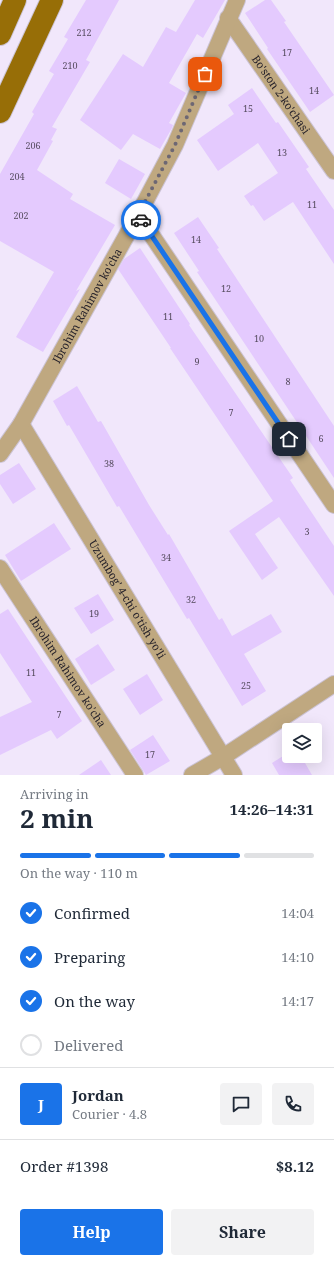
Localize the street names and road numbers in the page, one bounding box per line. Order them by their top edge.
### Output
street label: Bo'ston 2-ko'chasi [249,52,314,137]
street label: Ibrohim Rahimov ko'cha [49,245,125,366]
street label: Uzumbog' 4-chi o'tish yo'li [86,537,170,662]
street label: Ibrohim Rahimov ko'cha [26,613,110,730]

